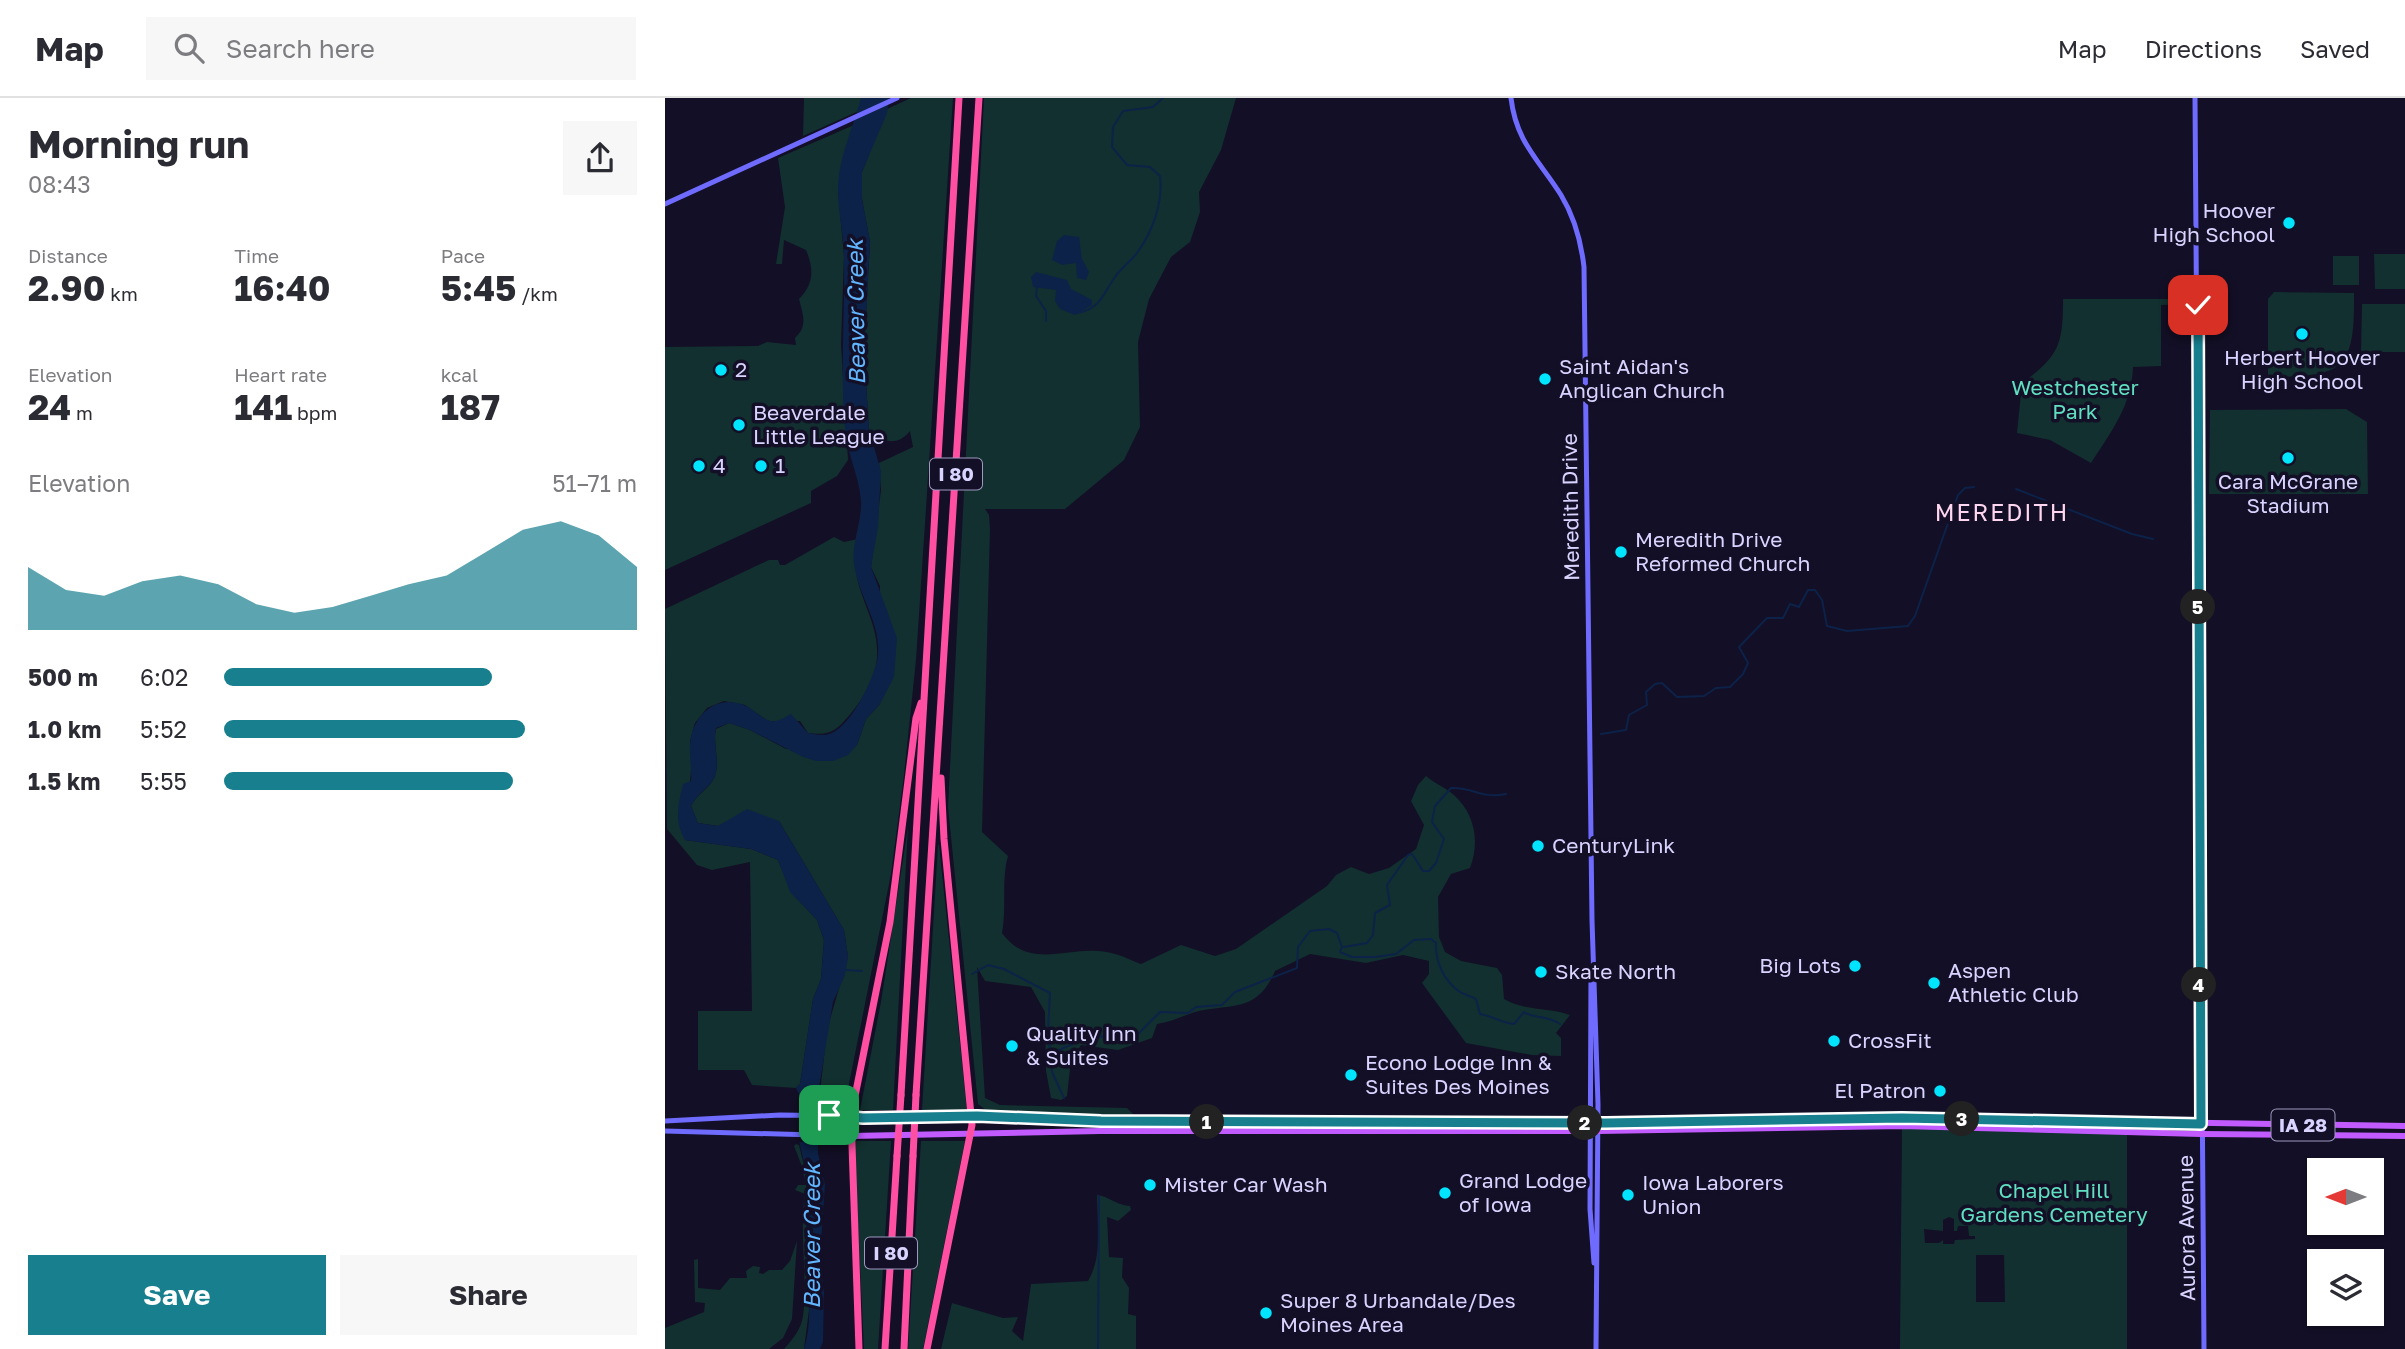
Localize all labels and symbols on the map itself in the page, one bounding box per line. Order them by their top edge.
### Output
place label: Hoover High School [2153,197,2275,247]
marker: Hoover High School [2281,215,2297,231]
water label: Beaver Creek [840,237,870,385]
pin [2168,275,2228,335]
marker: Herbert Hoover High School [2294,326,2310,342]
place label: Herbert Hoover High School [2224,344,2380,394]
place label: Saint Aidan's Anglican Church [1559,353,1725,403]
place label: 2 [735,356,747,382]
marker: 2 [713,362,729,378]
marker: Saint Aidan's Anglican Church [1537,371,1553,387]
park label: Westchester Park [2011,374,2139,424]
place label: Beaverdale Little League [753,399,885,449]
marker: Beaverdale Little League [731,417,747,433]
street label: Meredith Drive [1556,433,1584,581]
marker: Cara McGrane Stadium [2280,450,2296,466]
place label: 4 [713,452,726,478]
place label: 1 [775,452,785,478]
marker: 4 [691,458,707,474]
marker: 1 [753,458,769,474]
road number: I 80 [930,458,982,490]
place label: Cara McGrane Stadium [2218,468,2358,518]
district label: MEREDITH [1935,498,2069,526]
place label: Meredith Drive Reformed Church [1635,526,1810,576]
marker: Meredith Drive Reformed Church [1613,544,1629,560]
pin: 5 [2181,589,2215,624]
place label: CenturyLink [1552,832,1675,858]
marker: CenturyLink [1530,838,1546,854]
place label: Big Lots [1759,952,1841,978]
place label: Aspen Athletic Club [1948,957,2079,1007]
place label: Skate North [1555,958,1676,984]
marker: Big Lots [1847,958,1863,974]
marker: Skate North [1533,964,1549,980]
pin: 4 [2181,968,2217,1002]
marker: Aspen Athletic Club [1926,975,1942,991]
place label: Quality Inn & Suites [1026,1020,1137,1070]
place label: CrossFit [1848,1027,1932,1053]
marker: CrossFit [1826,1033,1842,1049]
marker: Quality Inn & Suites [1004,1038,1020,1054]
place label: Econo Lodge Inn & Suites Des Moines [1365,1049,1552,1099]
marker: Econo Lodge Inn & Suites Des Moines [1343,1067,1359,1083]
place label: El Patron [1834,1077,1926,1103]
marker: El Patron [1932,1083,1948,1099]
pin [799,1085,859,1145]
pin: 3 [1945,1102,1979,1136]
pin: 1 [1189,1104,1225,1140]
pin: 2 [1567,1105,1602,1140]
road number: IA 28 [2271,1110,2335,1140]
street label: Aurora Avenue [2172,1155,2200,1301]
north arrow [2307,1158,2383,1236]
water label: Beaver Creek [797,1161,825,1309]
place label: Grand Lodge of Iowa [1459,1167,1587,1217]
place label: Iowa Laborers Union [1642,1169,1784,1219]
place label: Mister Car Wash [1164,1171,1328,1197]
marker: Mister Car Wash [1142,1177,1158,1193]
park label: Chapel Hill Gardens Cemetery [1960,1177,2148,1227]
marker: Grand Lodge of Iowa [1437,1185,1453,1201]
marker: Iowa Laborers Union [1620,1187,1636,1203]
road number: I 80 [865,1238,917,1268]
place label: Super 8 Urbandale/Des Moines Area [1280,1287,1516,1337]
marker: Super 8 Urbandale/Des Moines Area [1258,1305,1274,1321]

